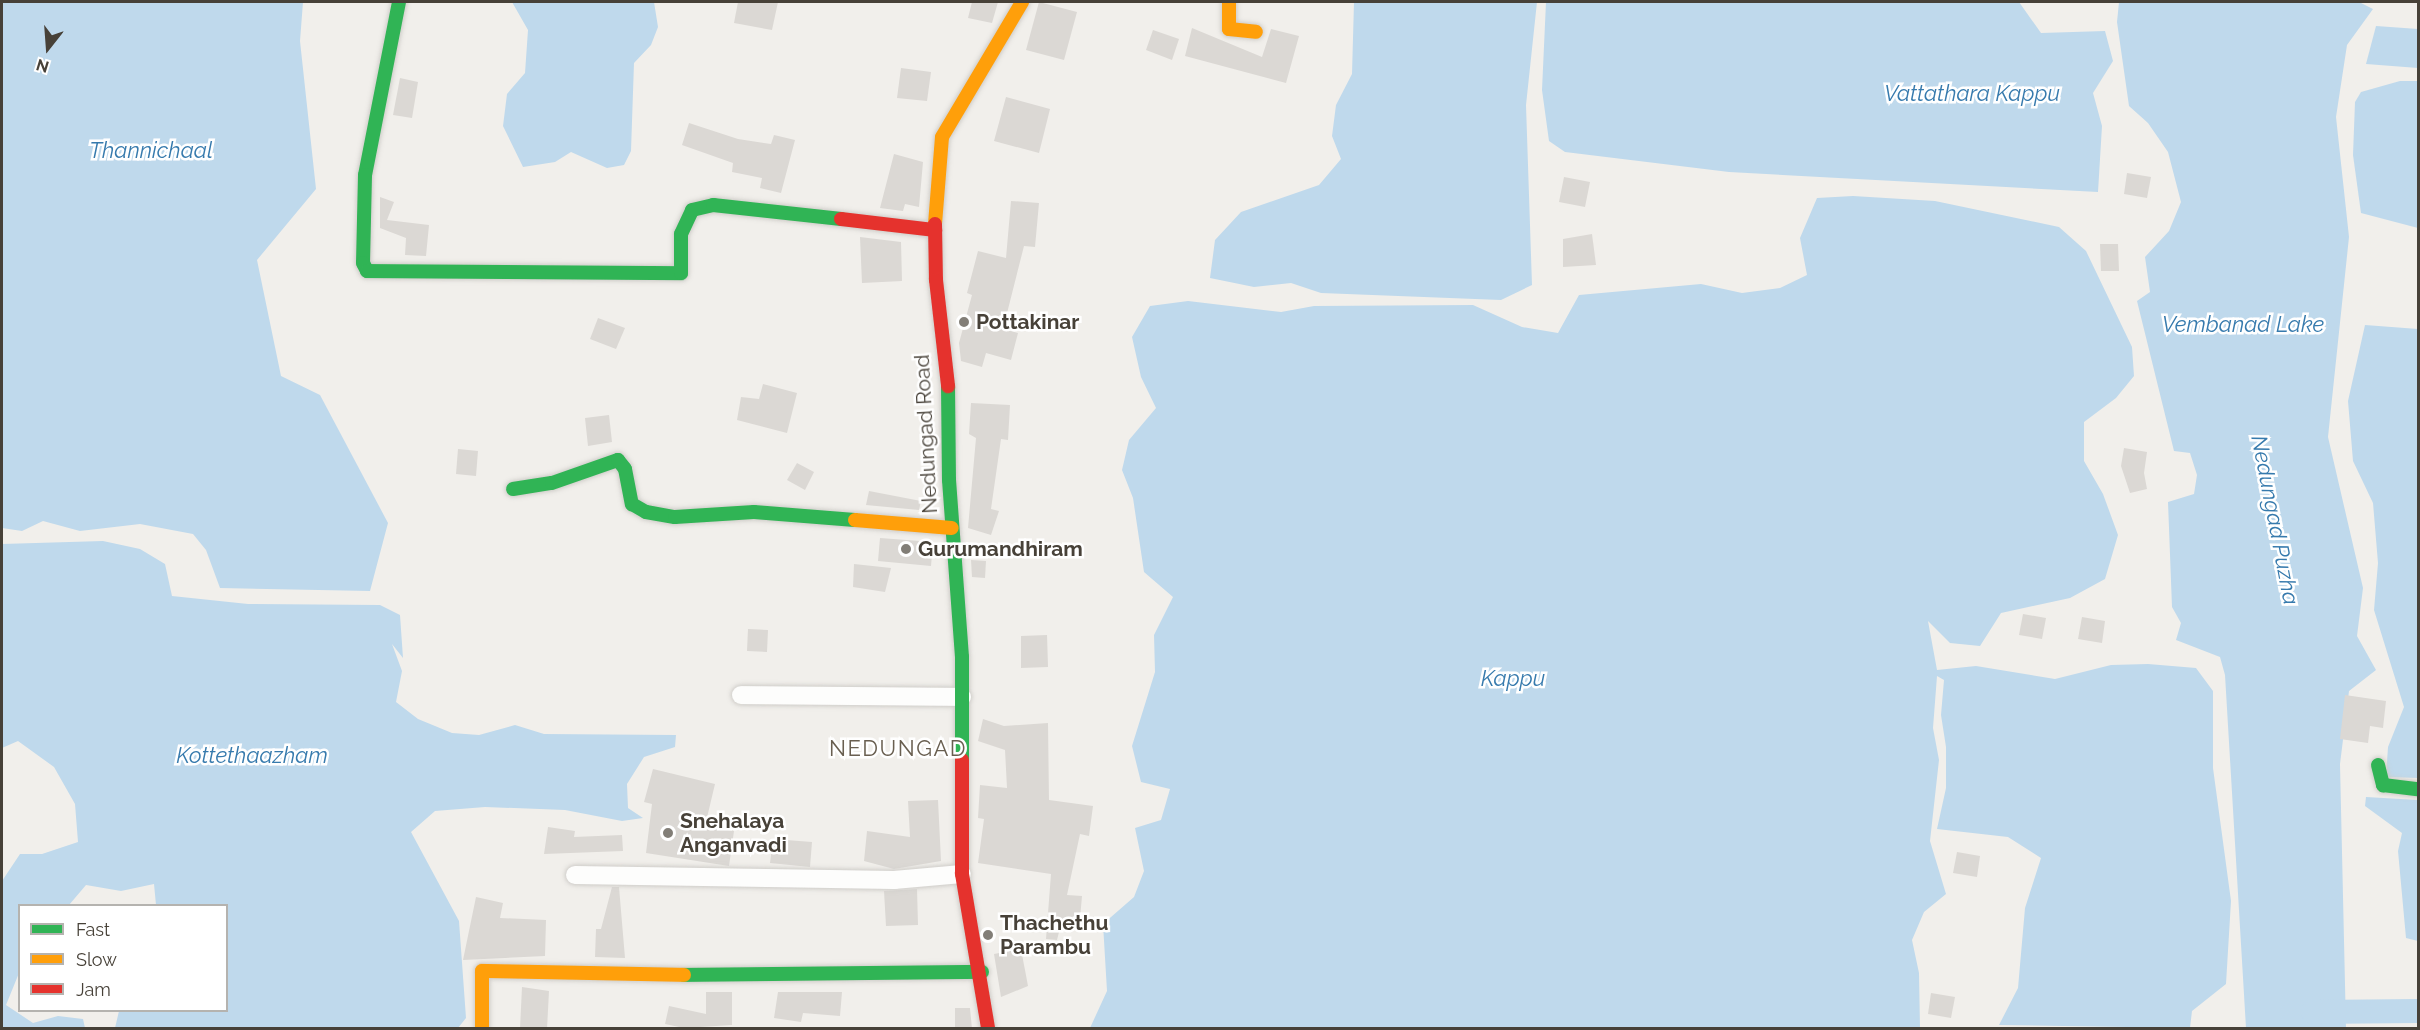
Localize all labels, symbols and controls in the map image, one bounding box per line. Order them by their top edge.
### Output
north arrow [18,18,78,78]
text: N [34,55,51,77]
water label: Vattathara Kappu [1884,81,2060,107]
water label: Thannichaal [89,138,213,164]
place label: Pottakinar [976,309,1079,335]
water label: Vembanad Lake [2162,312,2324,338]
marker: Pottakinar [957,315,971,329]
street label: Nedungad Road [909,354,943,514]
water label: Nedungad Puzha [2246,433,2304,607]
place label: Gurumandhiram [918,536,1083,562]
marker: Gurumandhiram [899,542,913,556]
water label: Kappu [1481,666,1545,692]
district label: NEDUNGAD [829,736,967,762]
water label: Kottethaazham [176,743,328,769]
place label: Snehalaya Anganvadi [680,808,787,858]
marker: Snehalaya Anganvadi [661,826,675,840]
legend [18,904,228,1012]
place label: Thachethu Parambu [1000,910,1108,960]
text: Fast [76,919,110,940]
marker: Thachethu Parambu [981,928,995,942]
text: Slow [76,949,117,970]
text: Jam [76,979,111,1000]

